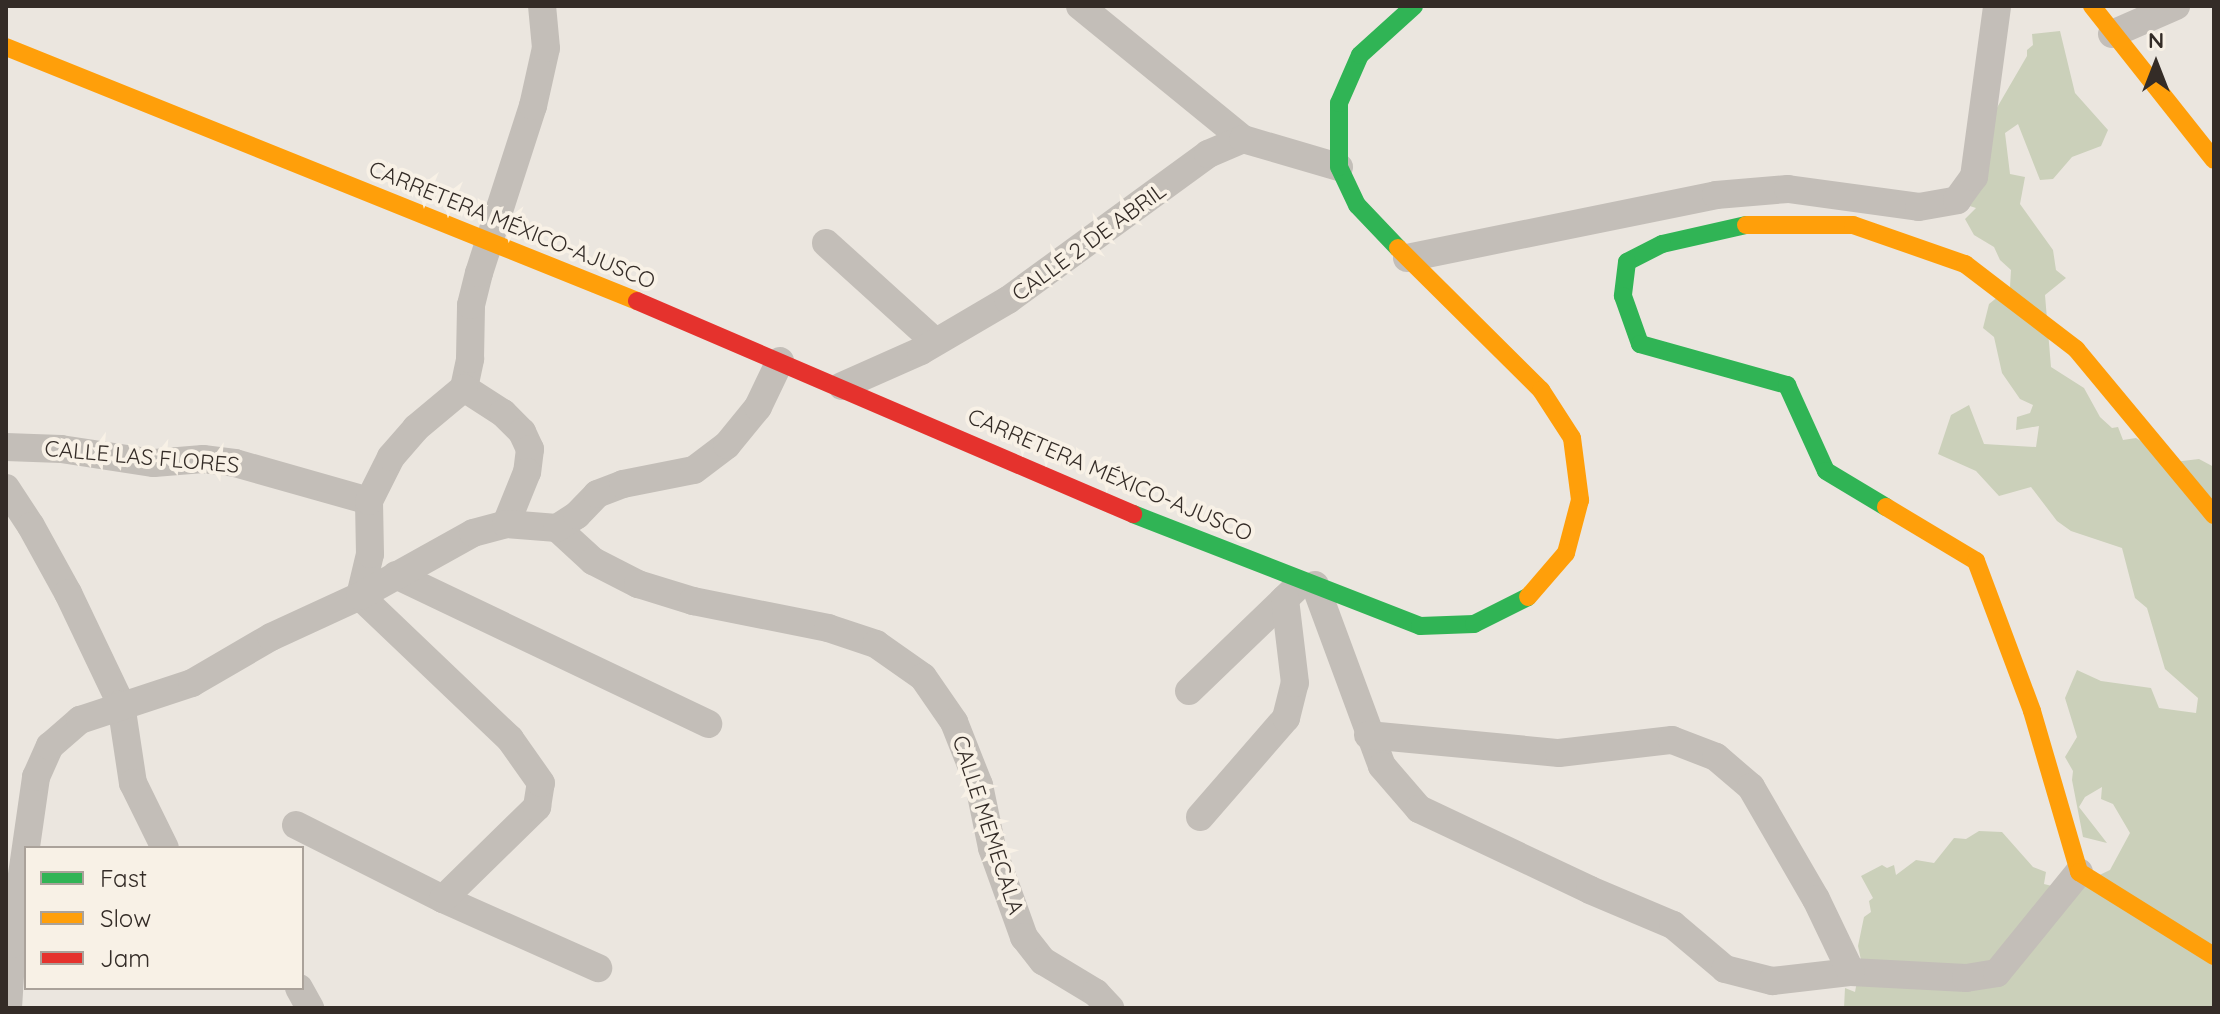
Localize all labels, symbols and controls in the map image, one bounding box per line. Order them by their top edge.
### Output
north arrow [2116,24,2196,104]
text: N [2148,26,2164,54]
street label: CARRETERA MÉXICO-AJUSCO [365,155,659,295]
street label: CALLE 2 DE ABRIL [1007,177,1171,307]
street label: CARRETERA MÉXICO-AJUSCO [964,403,1256,547]
street label: CALLE LAS FLORES [44,435,240,479]
street label: CALLE MEMECALA [947,732,1029,918]
legend [24,846,304,990]
text: Fast [100,863,147,893]
text: Slow [100,903,151,933]
text: Jam [100,943,150,973]

